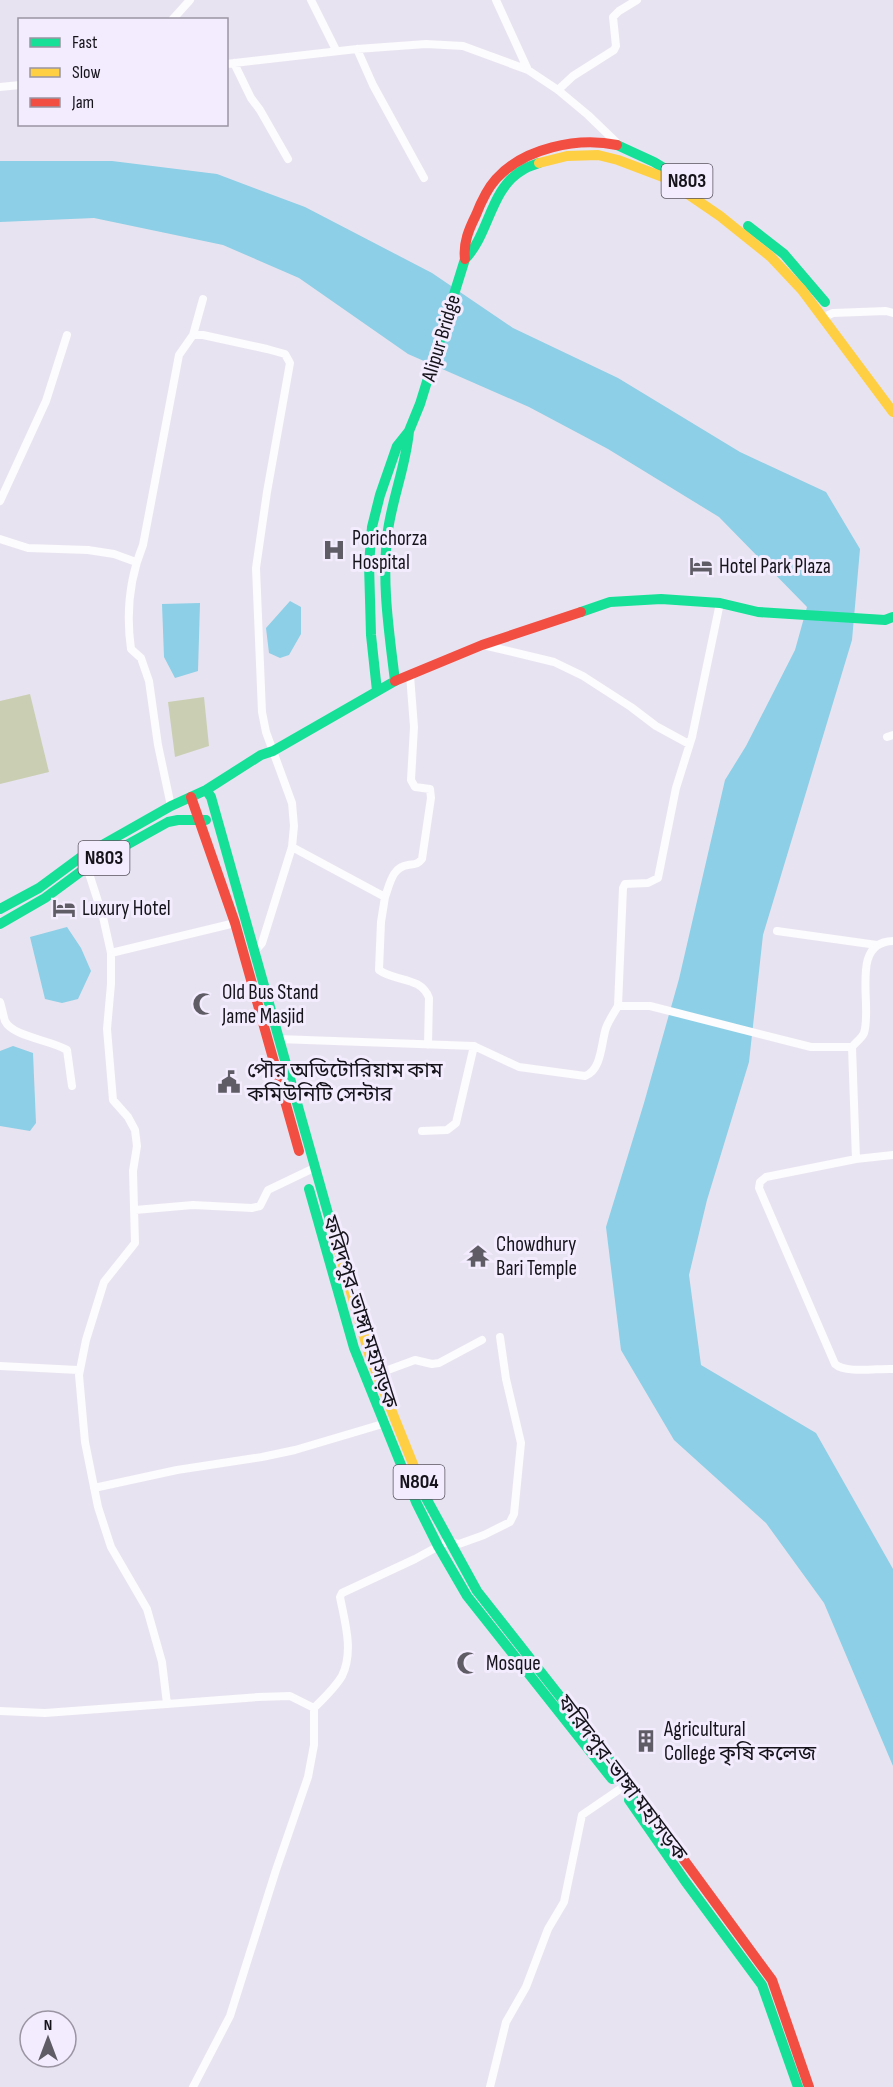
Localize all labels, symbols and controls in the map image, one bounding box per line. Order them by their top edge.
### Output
legend [18,18,228,126]
text: Fast [72,32,98,53]
text: Slow [72,62,101,83]
text: Jam [71,92,94,113]
road number: N803 [662,164,712,198]
street label: Alipur Bridge [416,292,466,385]
place label: Porichorza Hospital [352,526,427,575]
hospital icon: Porichorza Hospital [321,537,347,563]
hotel icon: Hotel Park Plaza [688,553,714,579]
place label: Hotel Park Plaza [719,554,831,579]
road number: N803 [78,841,130,875]
hotel icon: Luxury Hotel [51,895,77,921]
place label: Luxury Hotel [82,896,171,921]
place label: Old Bus Stand Jame Masjid [221,980,318,1029]
mosque icon: Old Bus Stand Jame Masjid [191,991,217,1017]
place label: পৌর অডিটোরিয়াম কাম কমিউনিটি সেন্টার [246,1058,444,1107]
public building icon: পৌর অডিটোরিয়াম কাম কমিউনিটি সেন্টার [216,1069,242,1095]
street label: ফরিদপুর-ভাঙ্গা মহাসড়ক [317,1212,403,1412]
place label: Chowdhury Bari Temple [496,1232,577,1281]
temple icon: Chowdhury Bari Temple [465,1243,491,1269]
road number: N804 [394,1465,444,1499]
mosque icon: Mosque [455,1650,481,1676]
place label: Mosque [486,1651,541,1676]
street label: ফরিদপুর-ভাঙ্গা মহাসড়ক [551,1689,693,1867]
place label: Agricultural College কৃষি কলেজ [663,1717,817,1766]
building icon: Agricultural College কৃষি কলেজ [633,1728,659,1754]
north arrow [18,2009,78,2069]
text: N [44,2016,52,2035]

